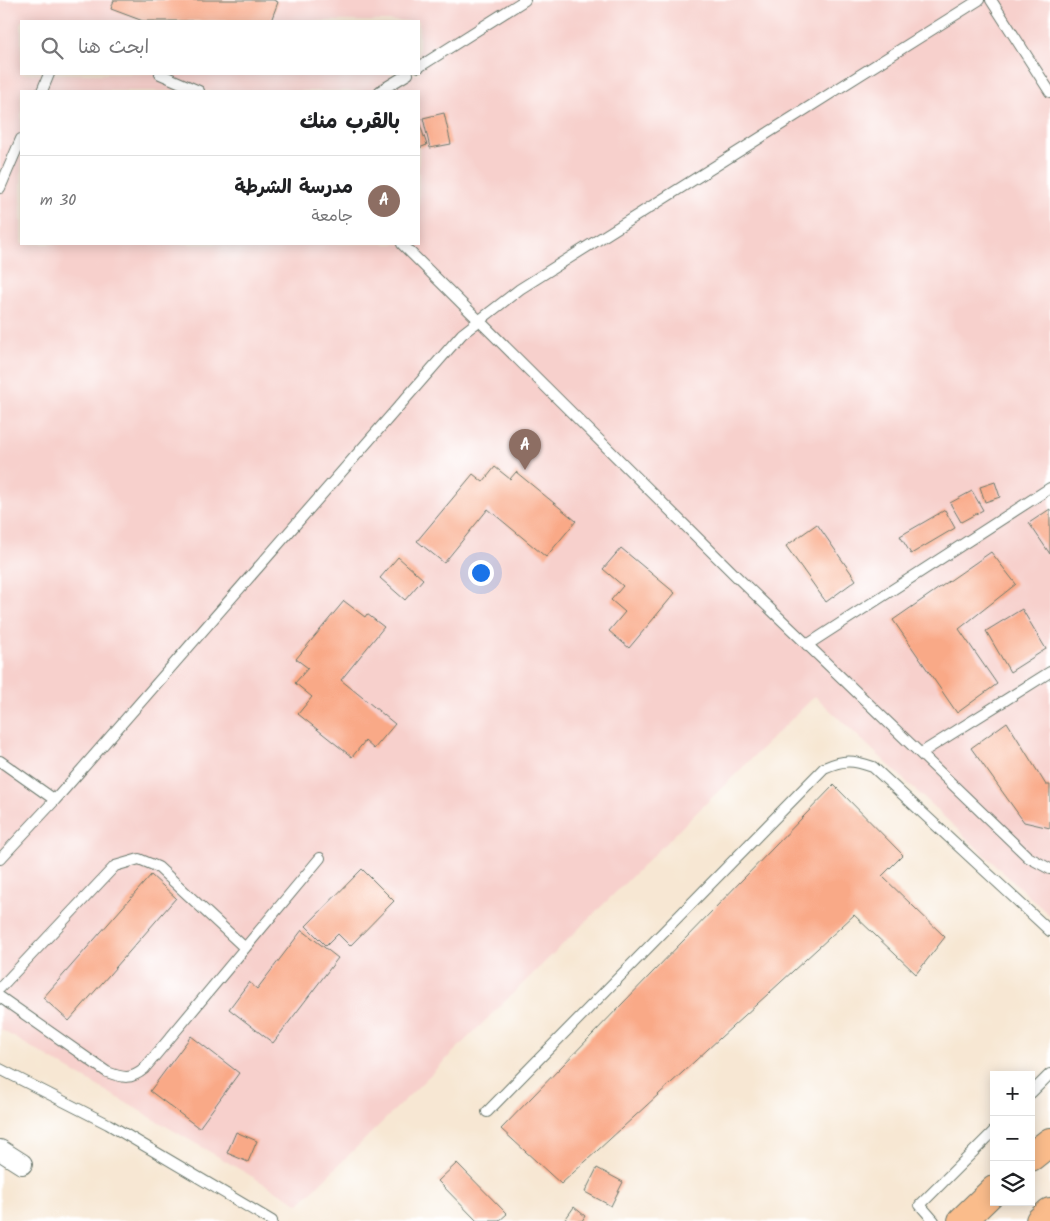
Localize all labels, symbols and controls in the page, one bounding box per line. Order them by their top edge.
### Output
search box [20,20,420,75]
text: ابحث هنا [78,33,149,63]
icon: search [38,34,66,62]
text: بالقرب منك [300,106,400,139]
text: مدرسة الشرطة [234,173,353,203]
text: 30 m [40,188,76,213]
text: A [379,188,389,213]
text: جامعة [311,204,353,229]
pin: A [509,429,541,470]
your location [468,560,494,586]
map controls [990,1071,1035,1206]
button: + [990,1071,1035,1116]
button: − [990,1116,1035,1161]
button: layers [990,1161,1035,1206]

